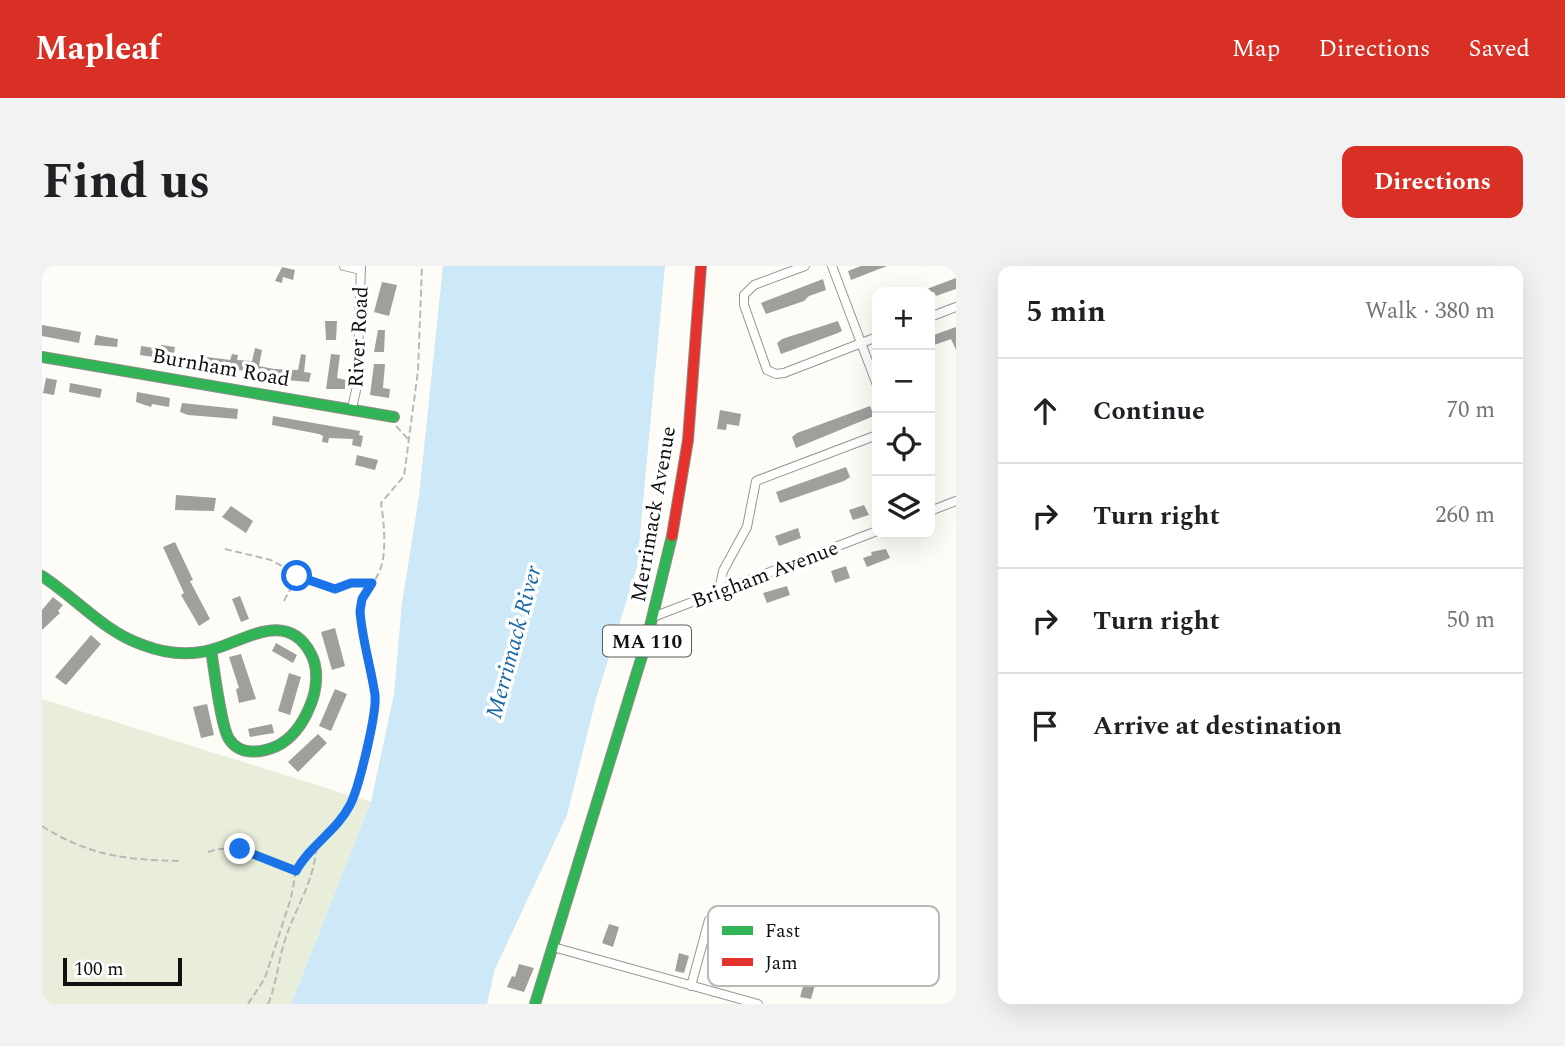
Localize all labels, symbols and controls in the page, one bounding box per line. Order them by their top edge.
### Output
text: Mapleaf [35,24,161,74]
text: Map [1232,31,1280,67]
text: Directions [1318,31,1430,67]
text: Saved [1468,31,1530,67]
text: Find us [42,145,210,220]
button: Directions [1342,146,1523,218]
street label: River Road [340,285,378,389]
map controls [872,287,935,539]
button: + [872,287,935,350]
text: 5 min [1026,289,1106,335]
text: Walk · 380 m [1365,294,1495,329]
street label: Burnham Road [150,340,292,396]
button: − [872,350,935,413]
text: Continue [1093,391,1205,431]
icon: ahead [1026,392,1064,430]
text: 70 m [1446,393,1495,428]
button: locate [872,413,935,476]
street label: Merrimack Avenue [623,424,685,605]
button: layers [872,476,935,539]
text: Turn right [1093,496,1220,536]
icon: right [1026,497,1064,535]
text: 260 m [1435,498,1495,533]
street label: Brigham Avenue [687,532,843,618]
route start [281,560,312,591]
water label: Merrimack River [477,561,552,723]
text: Turn right [1093,601,1220,641]
icon: right [1026,602,1064,640]
text: 50 m [1446,603,1495,638]
road number: MA 110 [603,626,691,656]
text: Arrive at destination [1093,706,1342,746]
icon: arrive [1026,707,1064,745]
route end [224,833,255,864]
legend [708,906,939,986]
text: Fast [765,917,801,946]
text: Jam [765,949,797,978]
scale bar [63,955,182,987]
text: 100 m [74,955,124,984]

